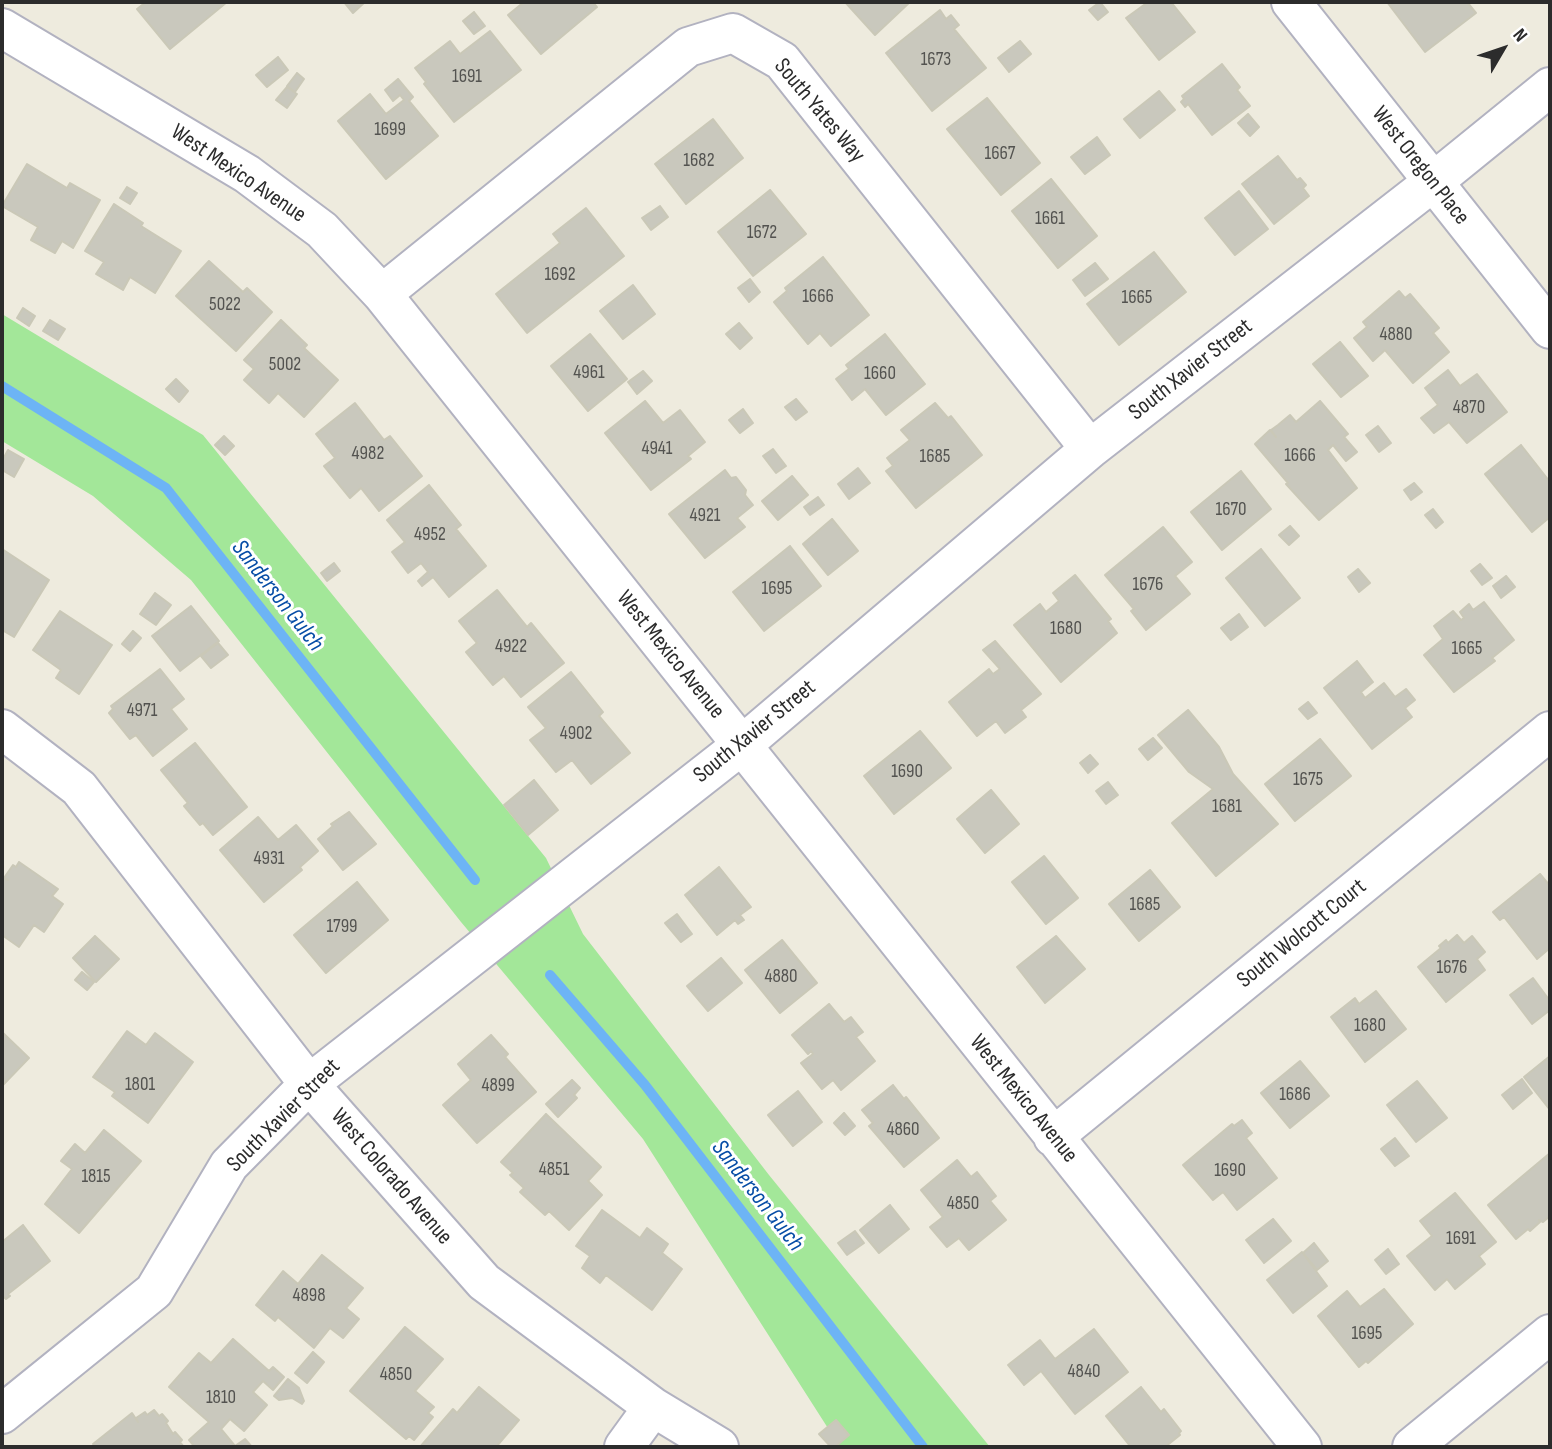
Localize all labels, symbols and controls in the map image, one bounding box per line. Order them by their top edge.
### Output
north arrow [1468,14,1538,84]
text: N [1508,24,1532,47]
house number: 1673 [921,49,951,71]
street label: South Yates Way [768,54,870,168]
house number: 1691 [452,66,482,88]
street label: West Oregon Place [1365,101,1475,231]
street label: West Mexico Avenue [165,119,311,229]
house number: 1699 [374,119,406,141]
house number: 1667 [985,143,1015,165]
house number: 1682 [683,150,715,172]
house number: 1661 [1035,208,1065,230]
house number: 1672 [747,222,777,244]
house number: 1692 [544,264,576,286]
house number: 1666 [802,286,834,308]
house number: 1665 [1122,287,1152,309]
house number: 5022 [209,294,241,316]
street label: South Xavier Street [1124,313,1258,427]
house number: 4880 [1379,324,1413,346]
house number: 5002 [269,354,301,376]
house number: 4961 [573,362,605,384]
house number: 1660 [864,363,896,385]
house number: 4870 [1453,397,1485,419]
house number: 4941 [641,438,673,460]
house number: 4982 [352,443,384,465]
house number: 1666 [1284,445,1316,467]
house number: 1685 [920,446,950,468]
house number: 1670 [1216,499,1246,521]
house number: 4921 [690,505,720,527]
house number: 4952 [414,524,446,546]
water label: Sanderson Gulch [225,535,329,657]
house number: 1676 [1133,574,1163,596]
house number: 1695 [762,578,792,600]
street label: West Mexico Avenue [610,585,730,725]
house number: 1680 [1050,618,1082,640]
house number: 4922 [495,636,527,658]
house number: 1665 [1452,638,1482,660]
street label: South Xavier Street [688,674,822,790]
house number: 4971 [127,700,157,722]
house number: 4902 [560,723,592,745]
house number: 1690 [891,761,923,783]
house number: 1675 [1293,769,1323,791]
house number: 1681 [1212,796,1242,818]
house number: 4931 [253,848,285,870]
street label: South Wolcott Court [1232,873,1372,995]
house number: 1685 [1130,894,1160,916]
house number: 1799 [326,916,358,938]
house number: 1676 [1437,957,1467,979]
house number: 4880 [764,966,798,988]
house number: 1680 [1354,1015,1386,1037]
street label: West Mexico Avenue [963,1029,1083,1169]
street label: South Xavier Street [222,1054,346,1178]
house number: 1801 [125,1074,155,1096]
house number: 4899 [481,1075,515,1097]
house number: 1686 [1279,1084,1311,1106]
street label: West Colorado Avenue [324,1103,458,1251]
house number: 4860 [886,1119,920,1141]
water label: Sanderson Gulch [705,1135,809,1257]
house number: 4851 [539,1159,569,1181]
house number: 1690 [1214,1160,1246,1182]
house number: 1815 [81,1166,111,1188]
house number: 4850 [947,1193,979,1215]
house number: 1691 [1446,1228,1476,1250]
house number: 4898 [292,1285,326,1307]
house number: 1695 [1352,1323,1382,1345]
house number: 4840 [1067,1361,1101,1383]
house number: 4850 [380,1364,412,1386]
house number: 1810 [206,1387,236,1409]

